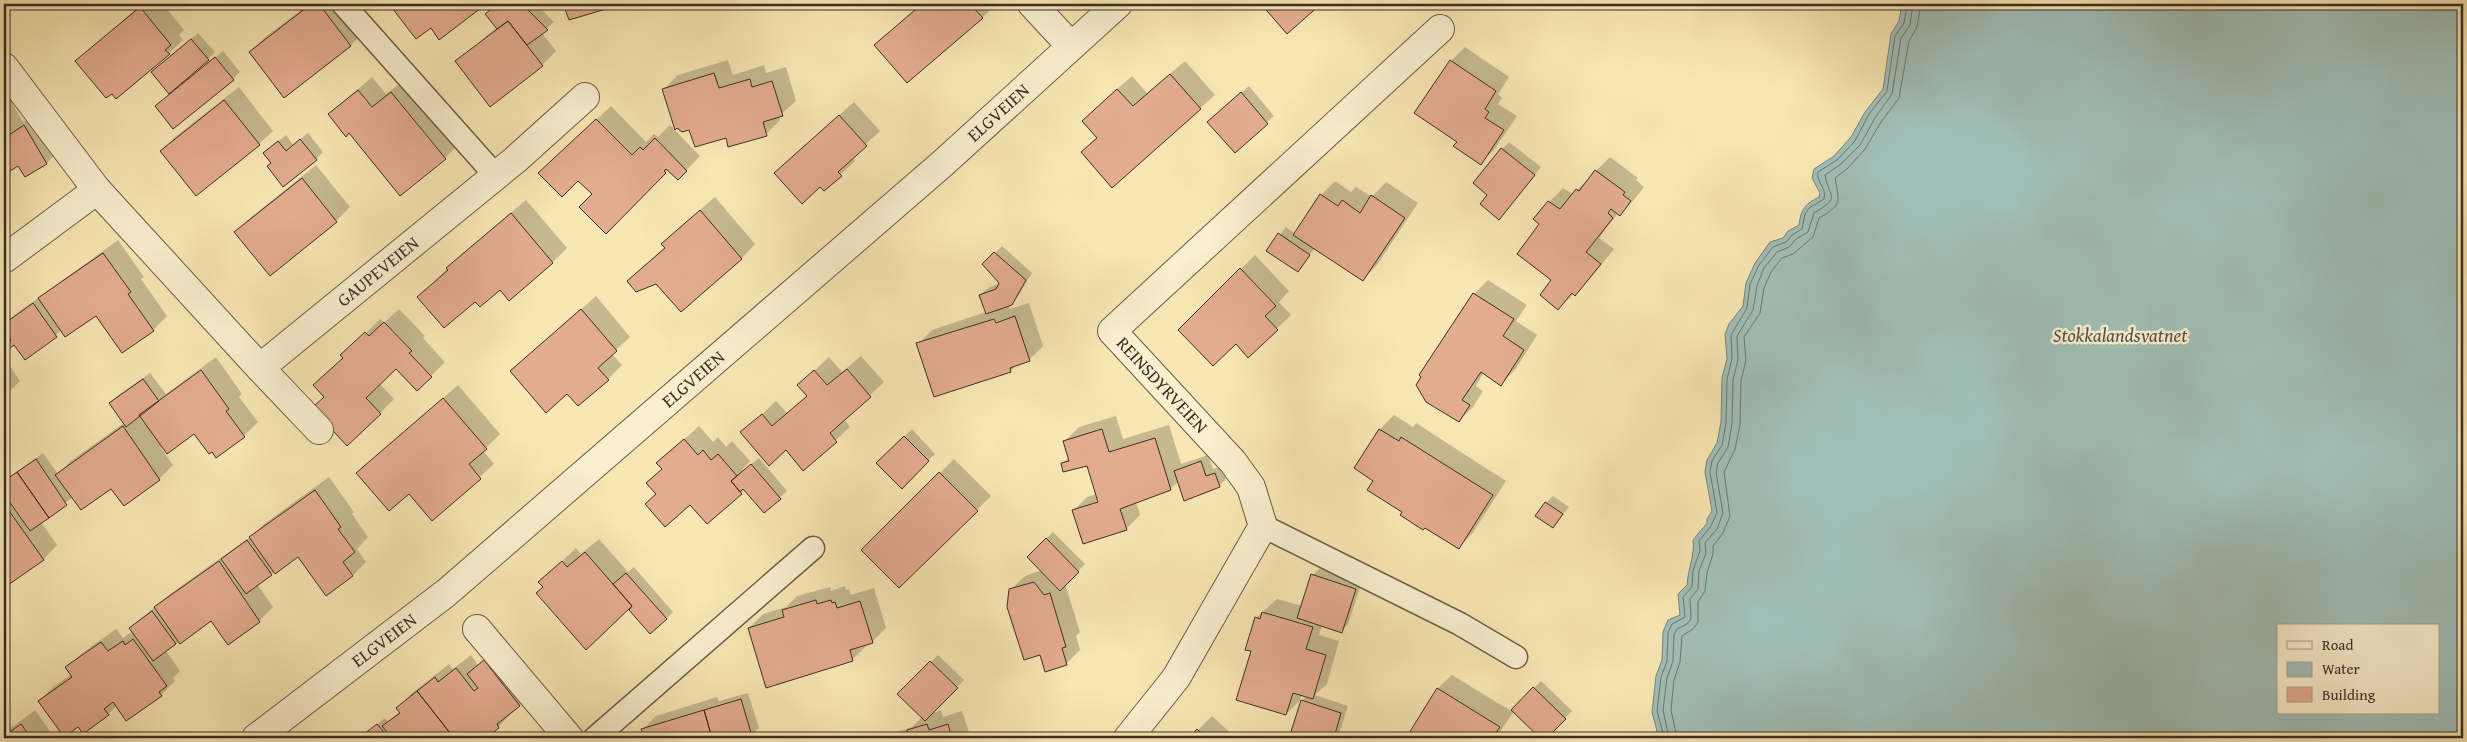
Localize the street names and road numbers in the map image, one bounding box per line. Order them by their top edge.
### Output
street label: ELGVEIEN [961,77,1035,148]
street label: GAUPEVEIEN [331,229,425,313]
street label: REINSDYRVEIEN [1110,330,1215,439]
street label: ELGVEIEN [655,344,731,414]
street label: ELGVEIEN [345,606,422,674]

